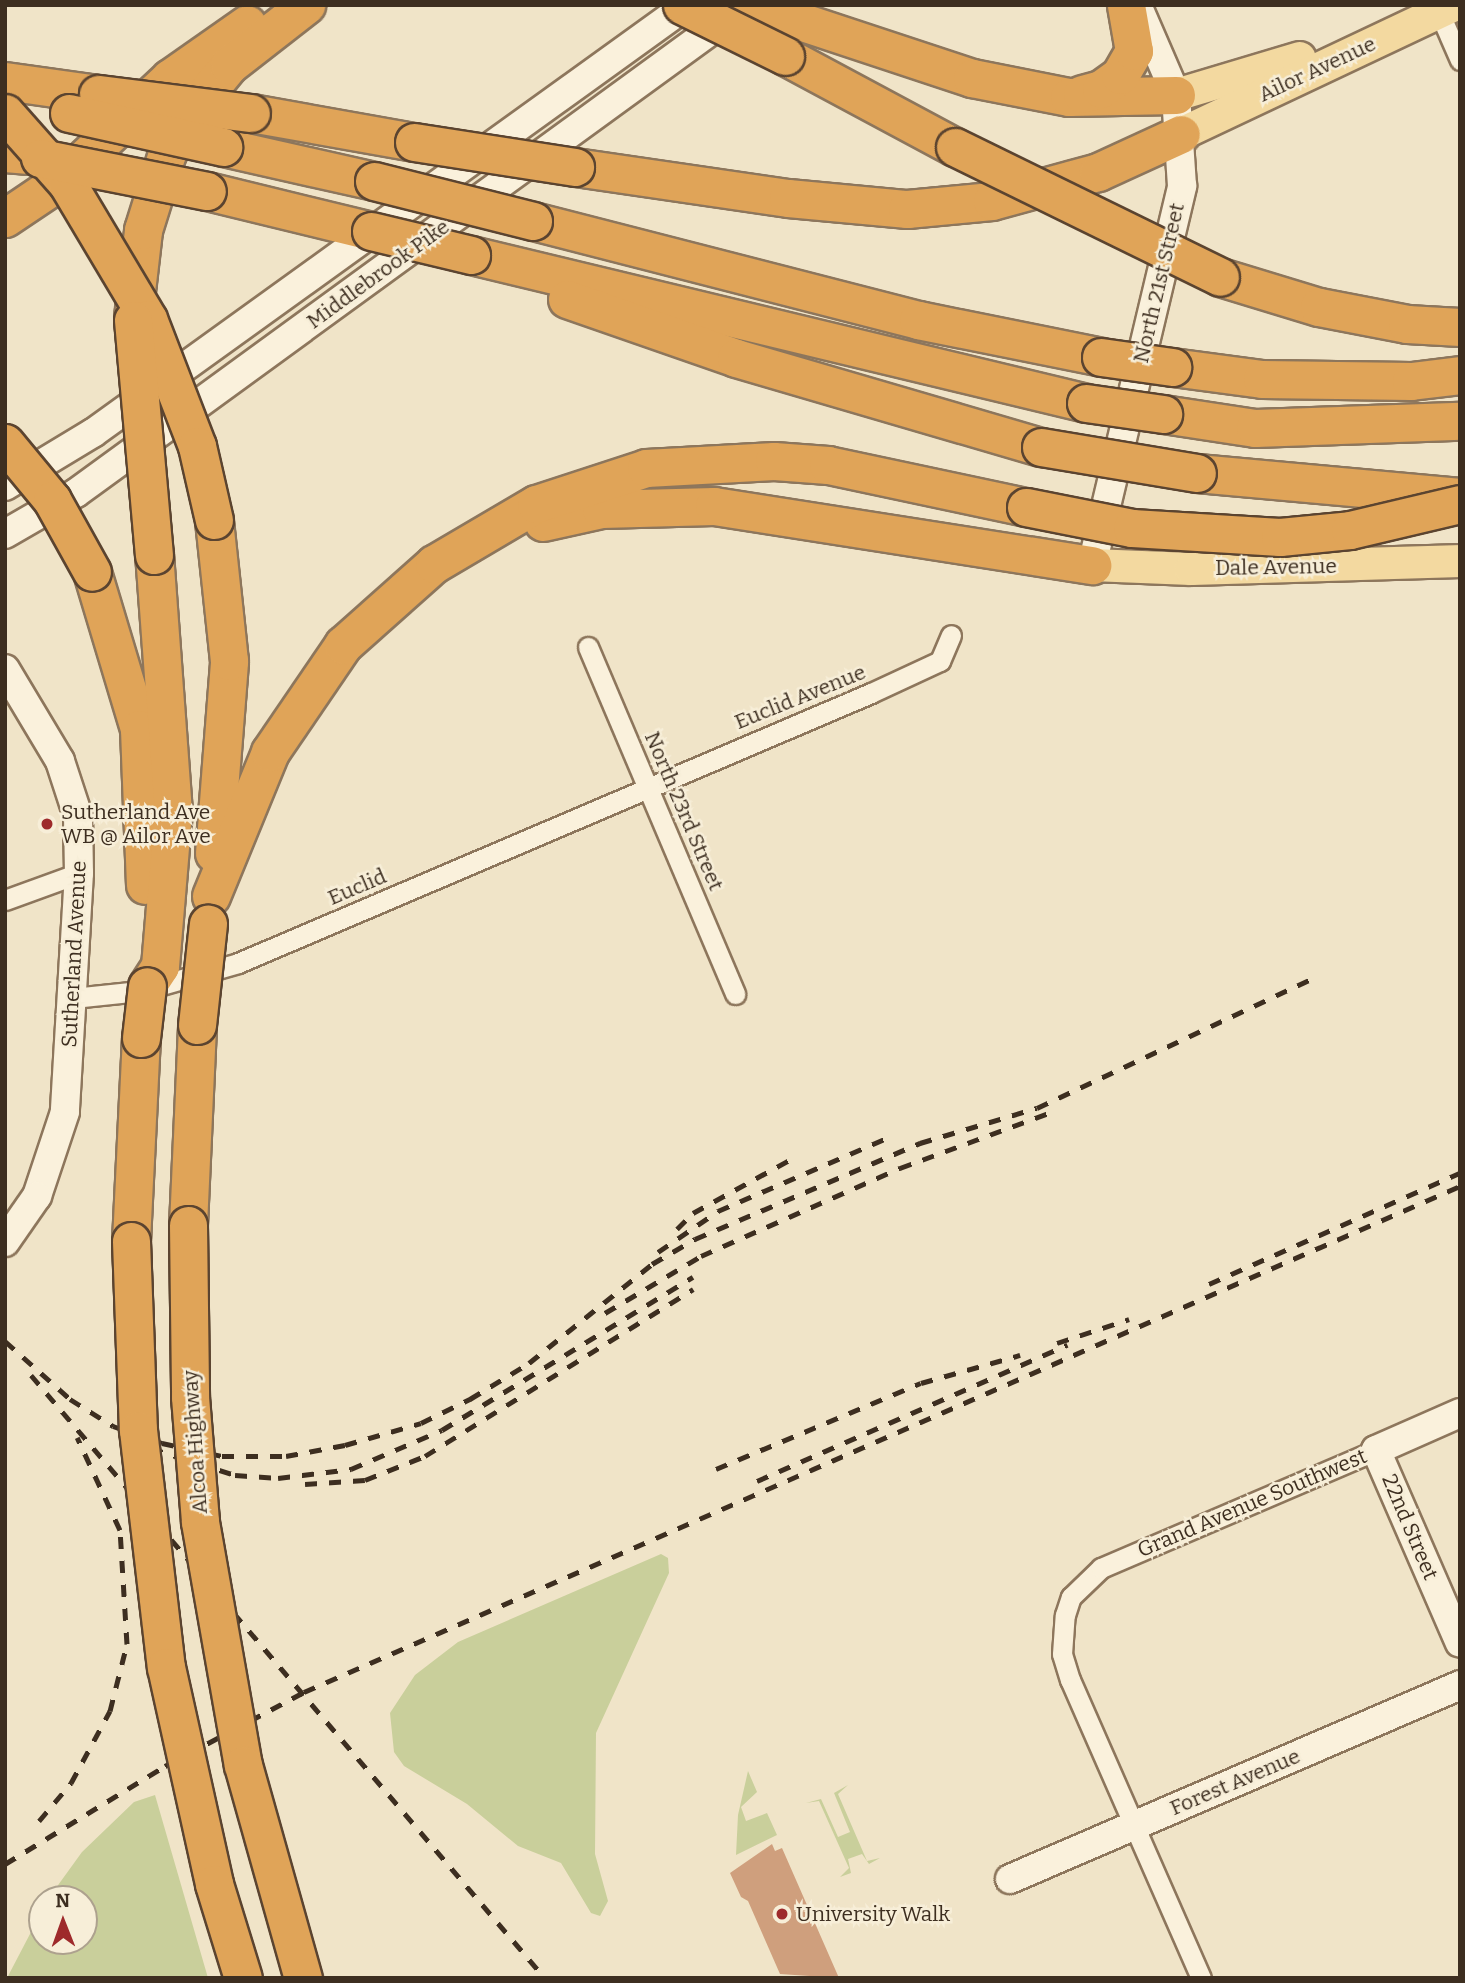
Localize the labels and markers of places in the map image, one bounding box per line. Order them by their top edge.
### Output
place label: Sutherland Ave WB @ Ailor Ave [61,799,211,849]
marker: Sutherland Ave WB @ Ailor Ave [39,816,55,832]
place label: University Walk [796,1901,950,1927]
marker: University Walk [774,1906,790,1922]

